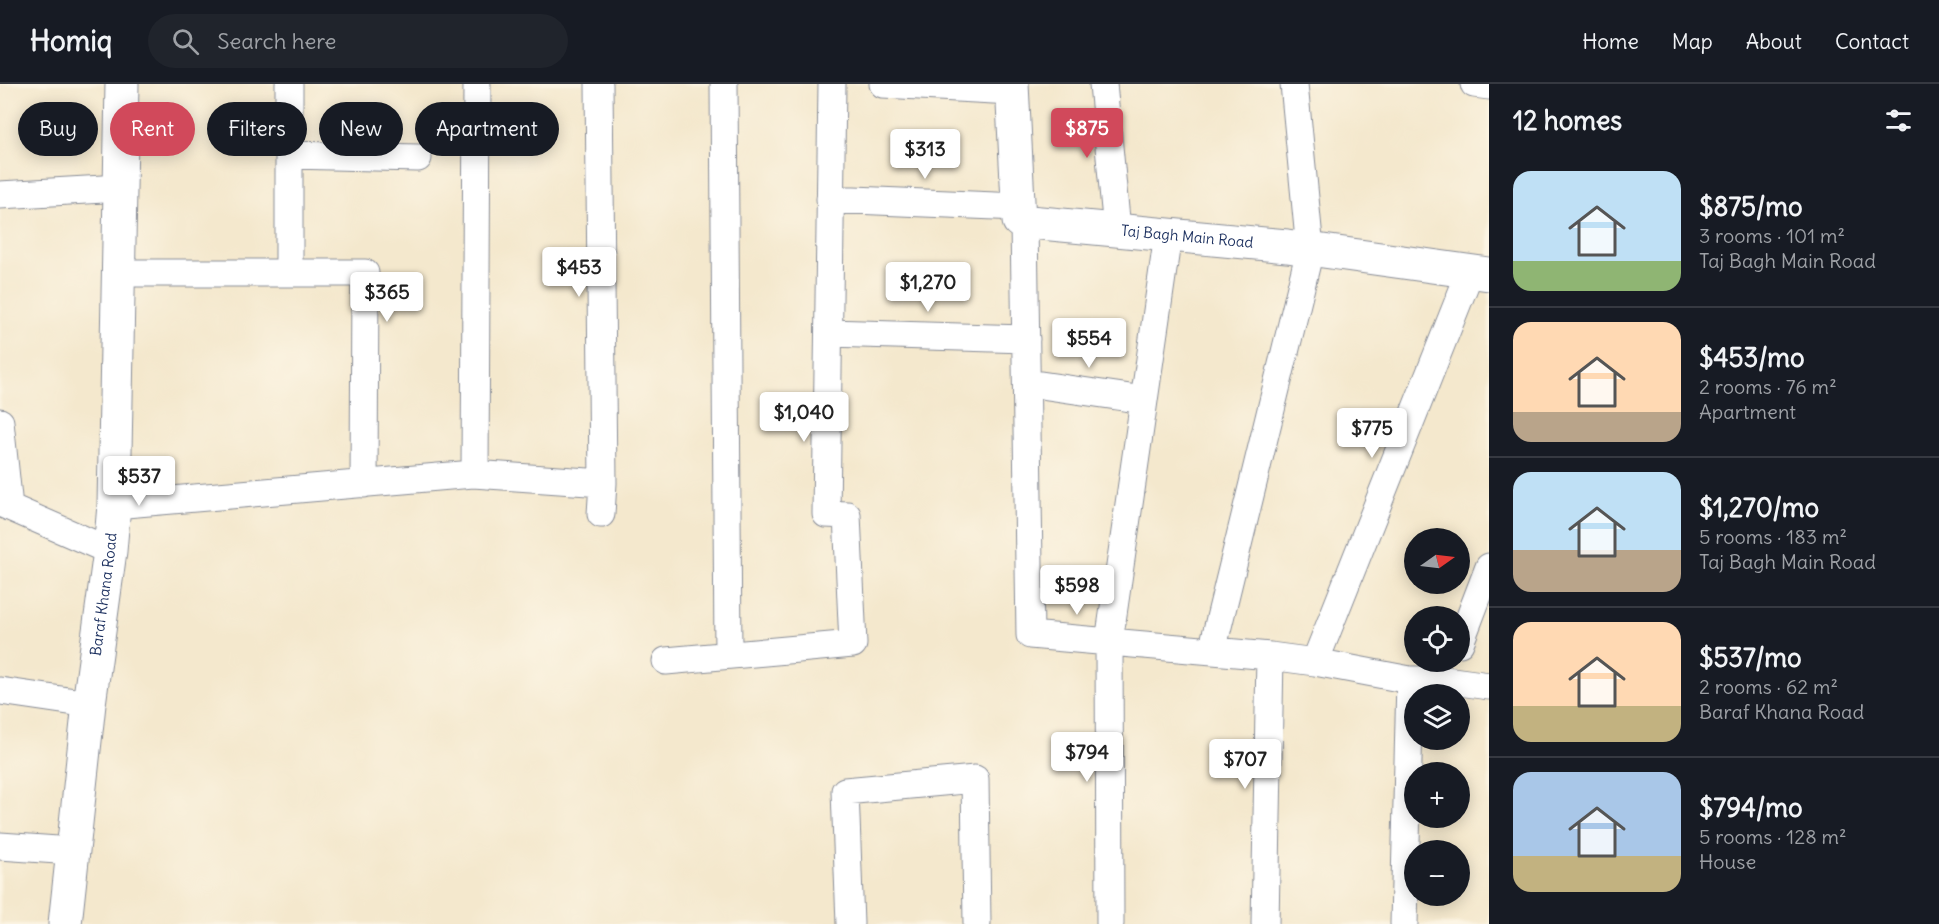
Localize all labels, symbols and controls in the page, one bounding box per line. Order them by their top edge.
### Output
search box [148,14,568,68]
text: Homiq [30,23,112,59]
icon: search [169,25,202,58]
text: Search here [217,27,336,55]
text: Home [1582,28,1639,55]
text: Map [1672,28,1713,55]
text: About [1746,28,1802,55]
text: Contact [1835,28,1909,55]
chip: Buy [18,102,98,156]
chip: Rent [110,102,195,156]
chip: Filters [207,102,307,156]
chip: New [319,102,403,156]
chip: Apartment [415,102,559,156]
text: 12 homes [1513,104,1622,137]
icon: filters [1882,104,1915,137]
pin: $875 [1051,108,1123,159]
text: $875 [1065,115,1109,140]
pin: $313 [889,129,961,180]
text: $313 [904,136,946,161]
text: $875/mo [1699,190,1803,223]
icon: home [1561,195,1633,267]
street label: Taj Bagh Main Road [1120,221,1254,252]
text: 3 rooms · 101 m² [1699,223,1845,248]
pin: $453 [543,247,615,298]
text: Taj Bagh Main Road [1699,248,1876,273]
text: $453 [556,254,602,279]
pin: $1,270 [879,262,977,313]
text: $1,270 [900,269,956,294]
pin: $365 [351,272,423,323]
text: $365 [364,279,410,304]
pin: $554 [1053,318,1125,369]
text: $554 [1066,325,1112,350]
text: $453/mo [1699,341,1805,374]
icon: home [1561,346,1633,418]
text: 2 rooms · 76 m² [1699,374,1837,399]
pin: $1,040 [755,392,853,443]
text: $1,040 [774,399,834,424]
text: Apartment [1699,399,1796,424]
pin: $775 [1336,408,1408,459]
text: $775 [1351,415,1393,440]
pin: $537 [103,456,175,507]
text: $537 [117,463,161,488]
text: $1,270/mo [1699,491,1819,524]
icon: home [1561,496,1633,568]
text: 5 rooms · 183 m² [1699,524,1847,549]
north arrow [1404,528,1470,594]
map controls [1404,528,1470,906]
street label: Baraf Khana Road [86,532,121,657]
text: Taj Bagh Main Road [1699,549,1876,574]
pin: $598 [1041,565,1113,616]
text: $598 [1054,572,1100,597]
button: locate [1404,606,1470,672]
text: $537/mo [1699,641,1802,674]
icon: home [1561,646,1633,718]
text: 2 rooms · 62 m² [1699,674,1838,699]
button: layers [1404,684,1470,750]
text: Baraf Khana Road [1699,699,1864,724]
pin: $794 [1051,732,1123,783]
text: $794 [1065,739,1109,764]
pin: $707 [1209,739,1281,790]
text: $707 [1223,746,1267,771]
button: + [1404,762,1470,828]
text: $794/mo [1699,791,1803,824]
icon: home [1561,796,1633,868]
text: 5 rooms · 128 m² [1699,824,1847,849]
button: − [1404,840,1470,906]
text: House [1699,849,1756,874]

